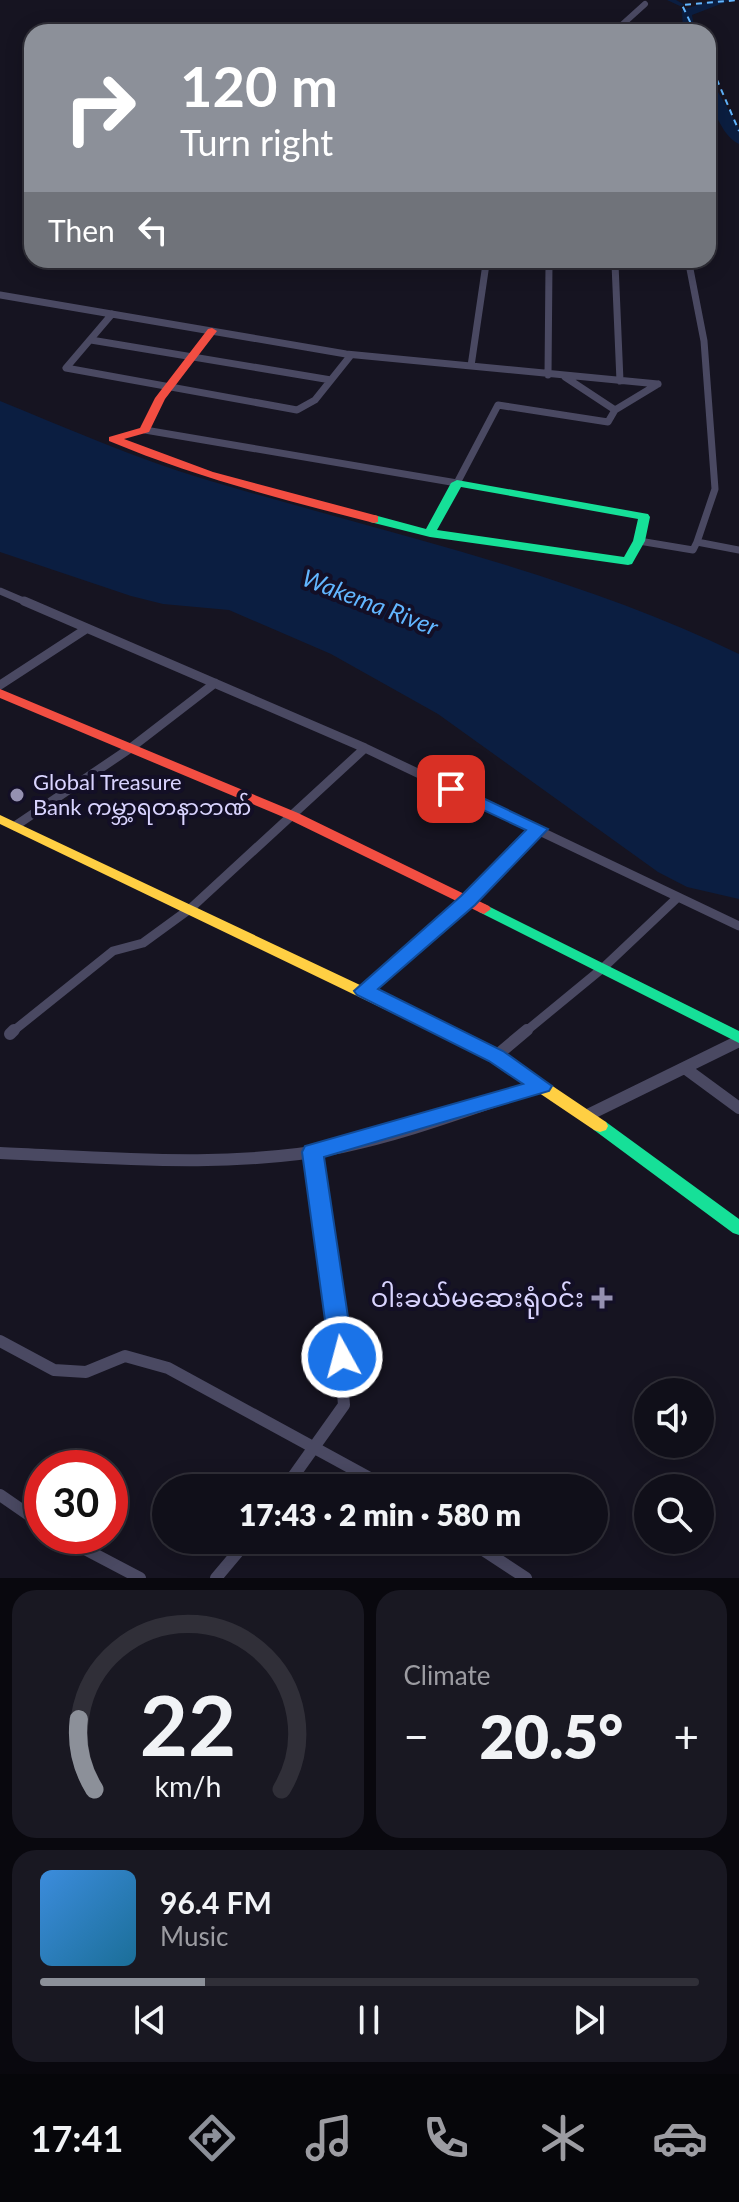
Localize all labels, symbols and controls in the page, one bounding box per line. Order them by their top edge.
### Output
text: 120 m [180,52,338,119]
icon: right [48,56,152,160]
text: Turn right [180,120,333,164]
icon: left [131,208,175,252]
text: Then [48,212,115,248]
water label: Wakema River [299,562,443,641]
pin [417,755,485,823]
icon: arrive [429,767,473,811]
place label: Global Treasure Bank ကမ္ဘာ့ရတနာဘဏ် [33,768,251,825]
marker: Global Treasure Bank ကမ္ဘာ့ရတနာဘဏ် [8,786,26,804]
place label: ဝါးခယ်မဆေးရုံဝင်း [371,1281,584,1319]
marker: ဝါးခယ်မဆေးရုံဝင်း [591,1287,613,1309]
position arrow [300,1315,384,1399]
map controls [634,1378,714,1554]
button: sound [634,1378,714,1458]
speed limit sign: 30 [24,1450,128,1554]
button: search [634,1474,714,1554]
text: 17:43 · 2 min · 580 m [239,1496,521,1532]
text: Climate [404,1659,490,1691]
text: 22 [140,1674,236,1774]
text: 20.5° [479,1700,623,1772]
text: − [404,1710,429,1762]
text: + [673,1710,699,1762]
text: km/h [154,1769,221,1803]
text: 96.4 FM [160,1884,272,1920]
text: Music [160,1920,228,1952]
icon: previous [128,1998,172,2042]
icon: pause [347,1998,391,2042]
icon: next [567,1998,611,2042]
icon: directions [184,2110,240,2166]
icon: music [301,2110,357,2166]
icon: phone [418,2110,474,2166]
icon: climate [535,2110,591,2166]
icon: car [652,2110,708,2166]
text: 17:41 [31,2116,123,2160]

